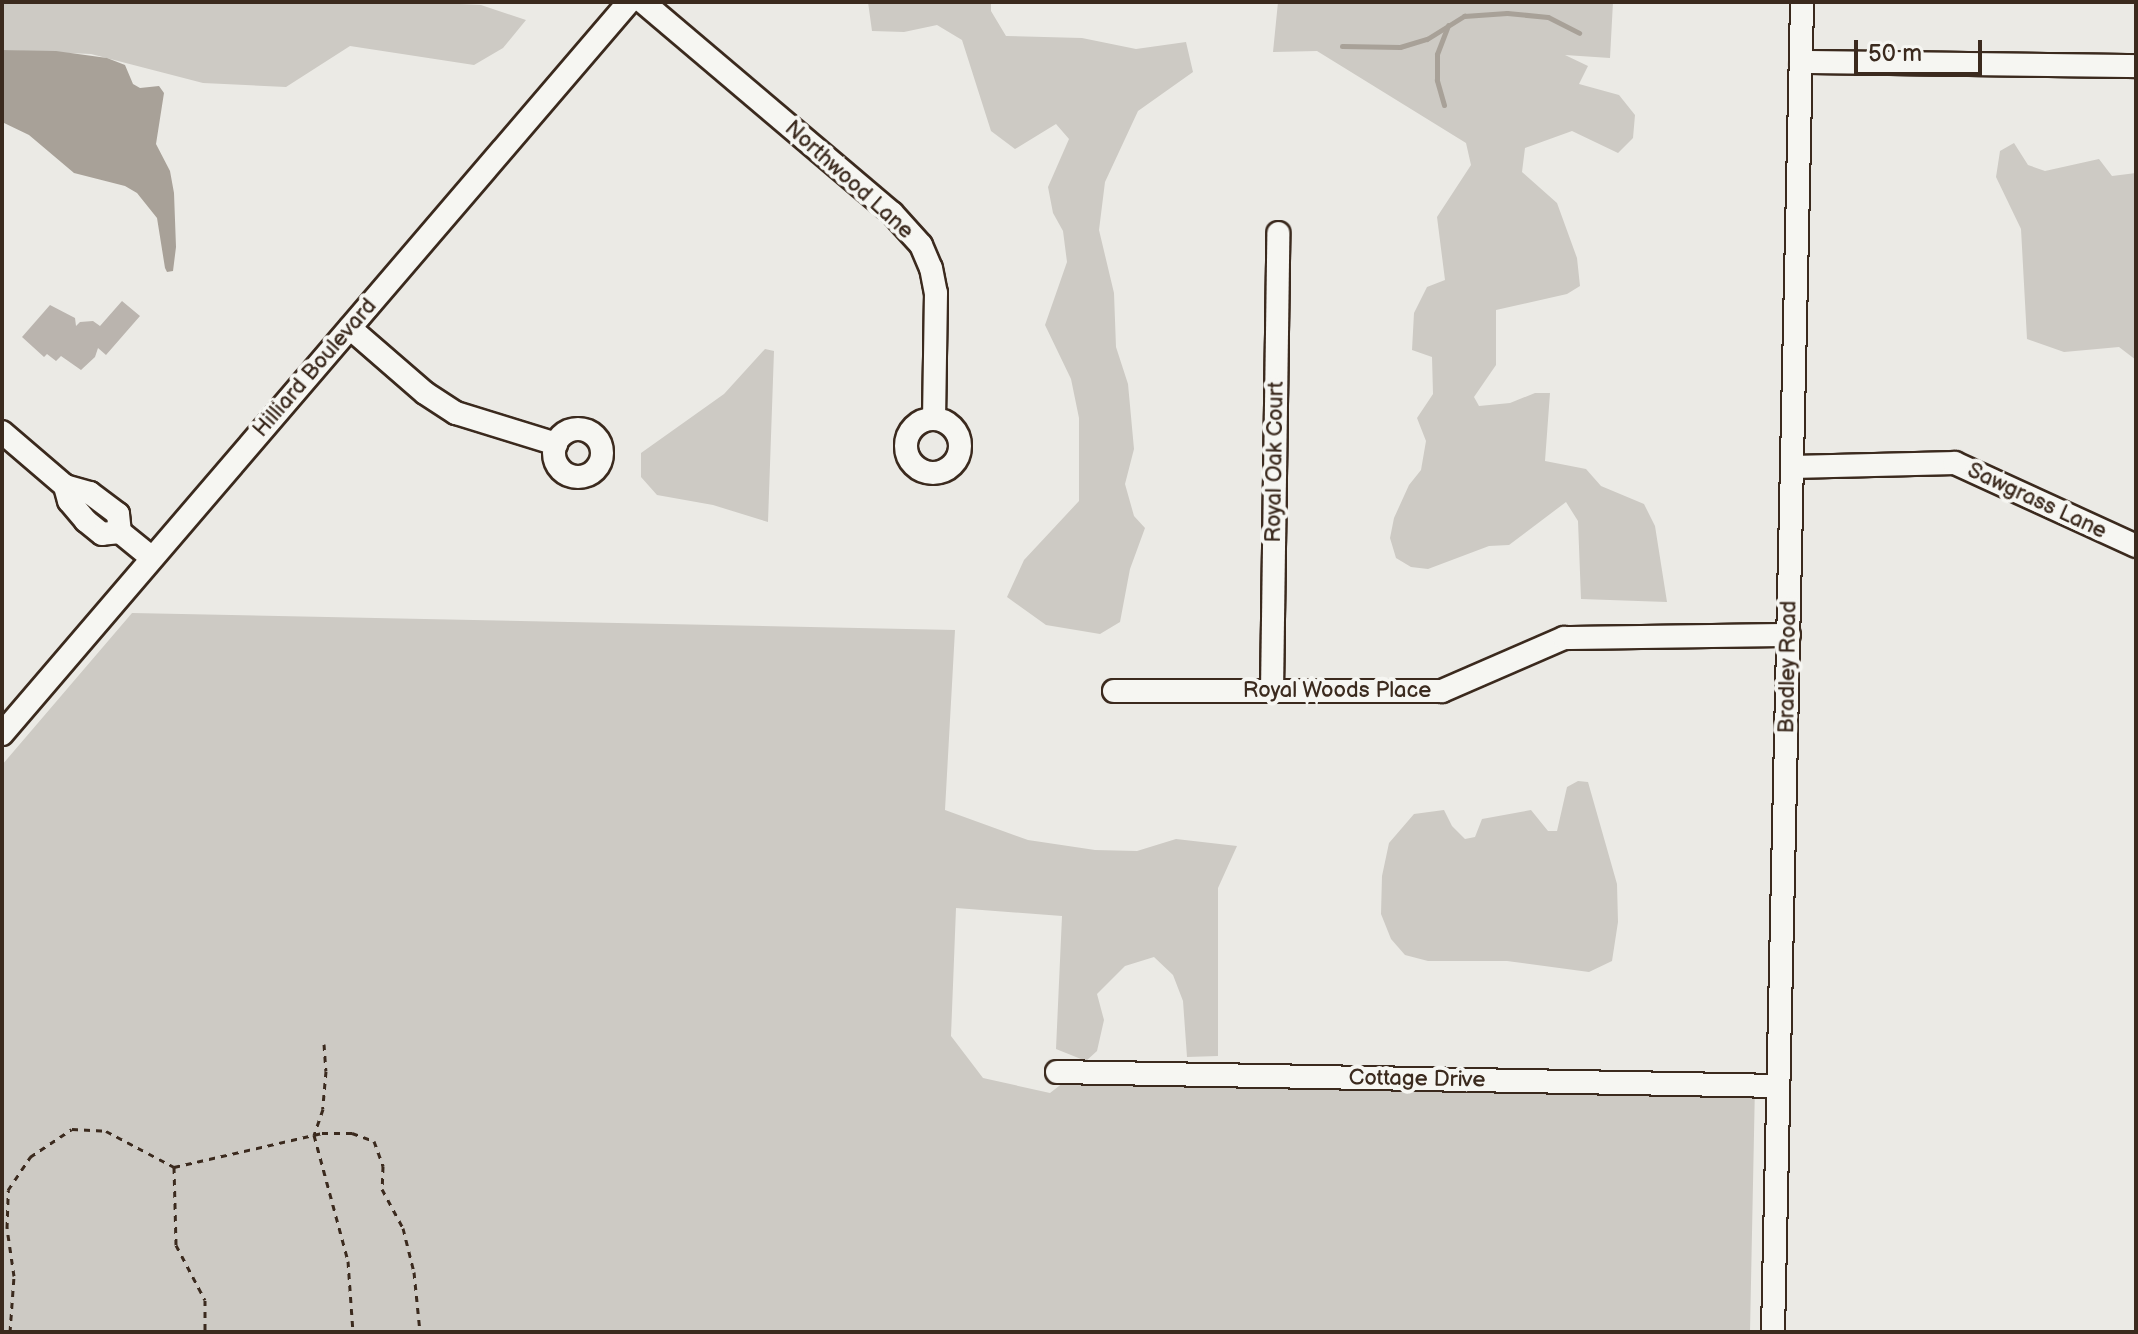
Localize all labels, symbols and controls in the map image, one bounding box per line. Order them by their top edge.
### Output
scale bar [1858,24,1986,74]
text: 50 m [1868,39,1922,68]
street label: Northwood Lane [779,115,919,245]
street label: Hilliard Boulevard [248,293,382,443]
street label: Royal Oak Court [1260,381,1290,543]
street label: Sawgrass Lane [1963,457,2111,545]
street label: Bradley Road [1774,600,1802,734]
street label: Royal Woods Place [1242,678,1432,704]
street label: Cottage Drive [1348,1065,1486,1093]

